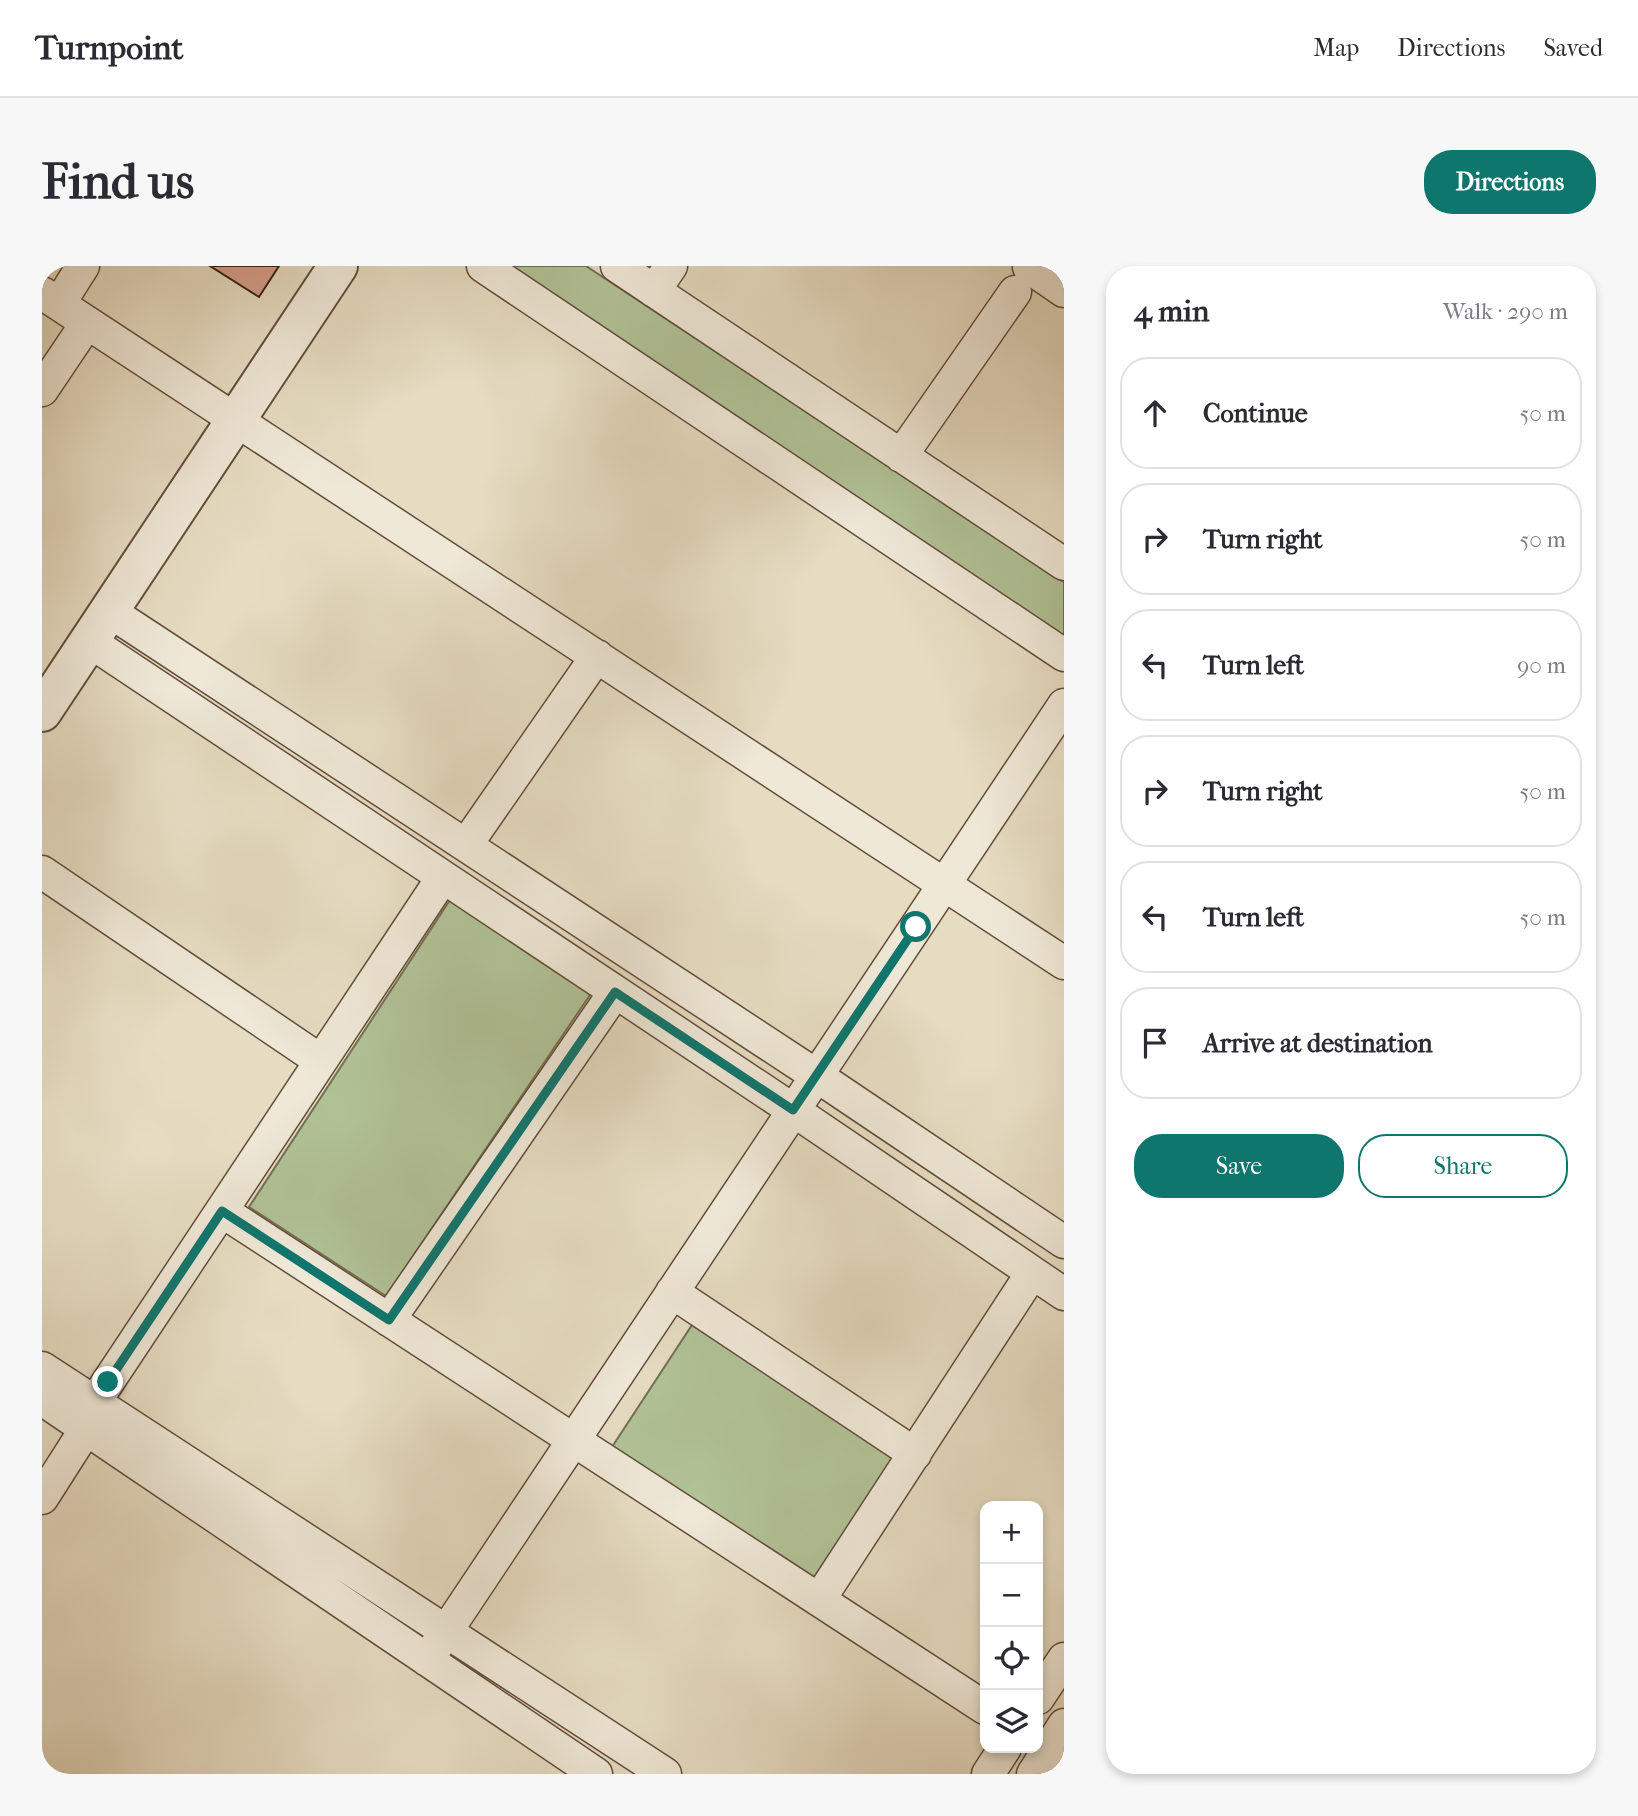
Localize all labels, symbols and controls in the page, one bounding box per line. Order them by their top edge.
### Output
text: Turnpoint [35,29,183,68]
text: Map [1313,34,1359,62]
text: Directions [1397,34,1505,62]
text: Saved [1543,34,1603,62]
button: Directions [1424,150,1596,214]
text: Find us [42,153,194,211]
text: 4 min [1134,294,1209,329]
text: Walk · 290 m [1443,298,1568,325]
icon: ahead [1136,394,1174,432]
text: Continue [1203,398,1308,429]
text: 50 m [1519,400,1566,427]
icon: right [1136,520,1174,558]
text: Turn right [1203,524,1323,555]
text: 50 m [1519,526,1566,553]
icon: left [1136,646,1174,684]
text: Turn left [1203,650,1304,681]
text: 90 m [1517,652,1566,679]
icon: right [1136,772,1174,810]
text: Turn right [1203,776,1323,807]
text: 50 m [1519,778,1566,805]
icon: left [1136,898,1174,936]
text: Turn left [1203,902,1304,933]
text: 50 m [1519,904,1566,931]
route start [900,911,931,942]
icon: arrive [1136,1024,1174,1062]
text: Arrive at destination [1203,1028,1433,1059]
button: Save [1134,1134,1344,1198]
button: Share [1358,1134,1568,1198]
route end [92,1366,123,1397]
map controls [980,1501,1043,1753]
button: + [980,1501,1043,1564]
button: − [980,1564,1043,1627]
button: locate [980,1627,1043,1690]
button: layers [980,1690,1043,1753]

